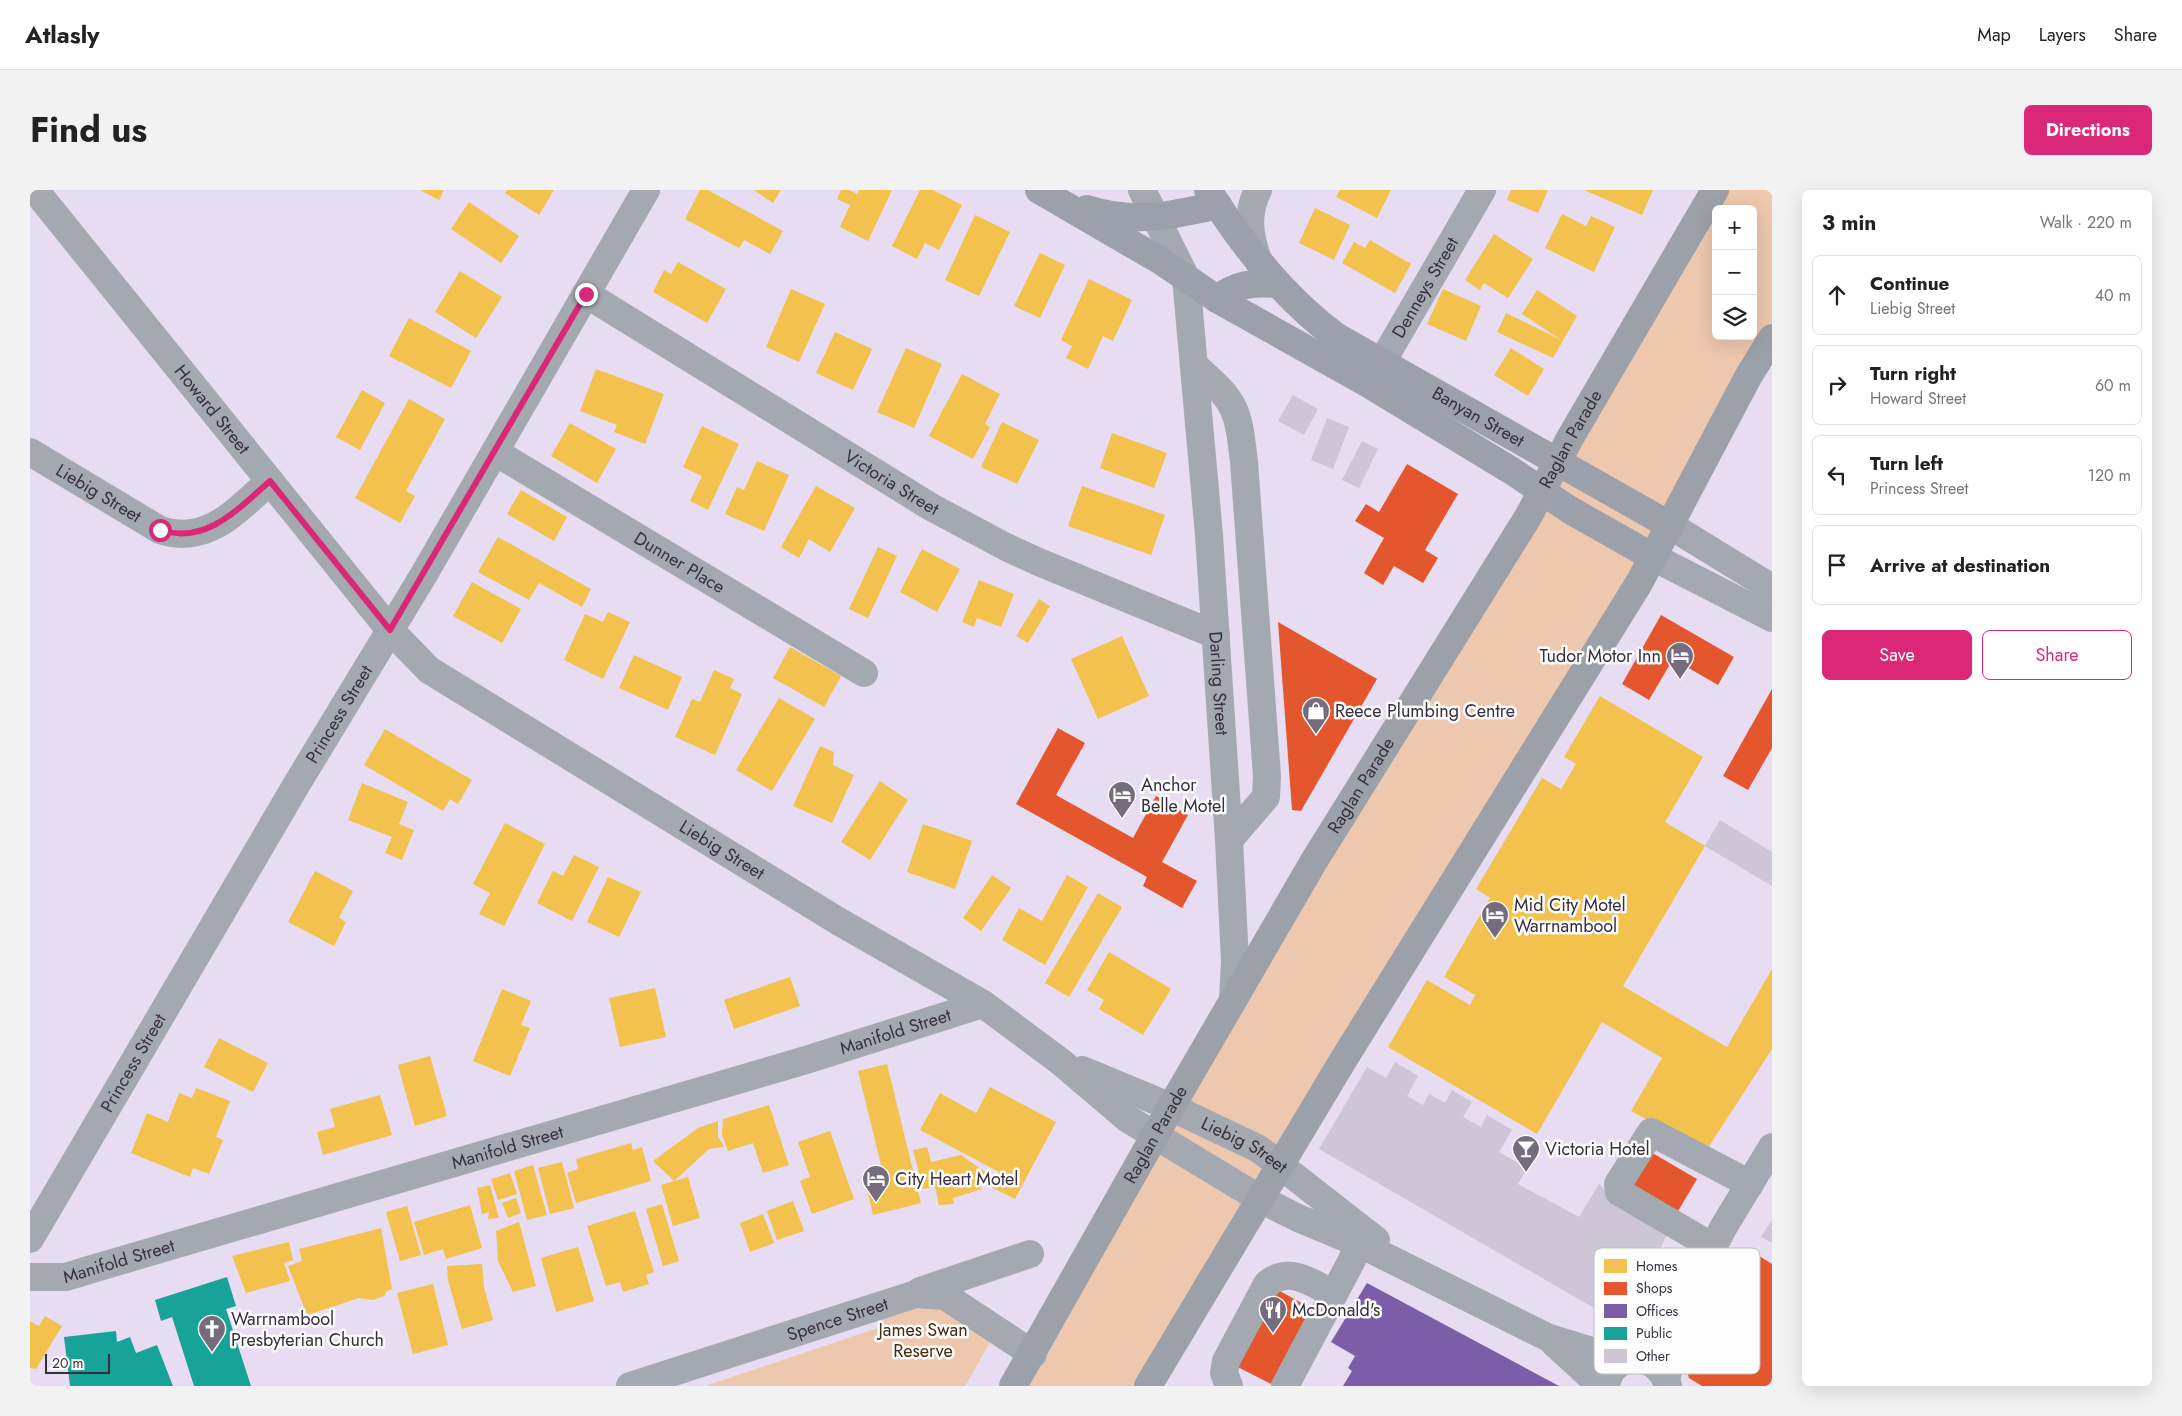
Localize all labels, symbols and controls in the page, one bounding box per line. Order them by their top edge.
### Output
text: Atlasly [25,17,100,52]
text: Map [1977,22,2011,48]
text: Layers [2039,22,2086,48]
text: Share [2114,22,2157,48]
text: Find us [30,105,147,155]
button: Directions [2024,105,2152,155]
map controls [1712,205,1757,340]
button: + [1712,205,1757,250]
text: 3 min [1822,208,1876,238]
text: Walk · 220 m [2040,211,2132,234]
street label: Denneys Street [1386,232,1465,343]
button: − [1712,250,1757,295]
text: Continue [1870,270,1949,297]
icon: ahead [1823,281,1851,309]
route end [575,283,598,306]
text: 40 m [2095,284,2131,307]
button: layers [1712,295,1757,340]
text: Liebig Street [1870,297,1955,320]
street label: Howard Street [168,359,257,460]
text: Turn right [1870,360,1956,387]
icon: right [1823,371,1851,399]
text: 60 m [2095,374,2131,397]
street label: Banyan Street [1427,380,1530,454]
street label: Raglan Parade [1533,385,1608,493]
text: Howard Street [1870,387,1966,410]
street label: Victoria Street [839,443,944,522]
text: Turn left [1870,450,1943,477]
street label: Liebig Street [51,457,147,529]
icon: left [1823,461,1851,489]
text: 120 m [2088,464,2131,487]
text: Princess Street [1870,477,1968,500]
route start [149,519,172,542]
street label: Dunner Place [629,525,730,600]
icon: arrive [1823,551,1851,579]
text: Arrive at destination [1870,552,2050,579]
street label: Darling Street [1202,630,1235,737]
button: Save [1822,630,1972,680]
button: Share [1982,630,2132,680]
hotel icon: Tudor Motor Inn [1665,641,1695,680]
place label: Tudor Motor Inn [1540,643,1661,669]
street label: Princess Street [299,660,379,768]
shop icon: Reece Plumbing Centre [1301,696,1331,735]
place label: Reece Plumbing Centre [1335,698,1515,724]
street label: Raglan Parade [1321,732,1401,839]
place label: Anchor Belle Motel [1141,772,1225,819]
hotel icon: Anchor Belle Motel [1107,780,1137,819]
street label: Liebig Street [674,814,770,886]
place label: Mid City Motel Warrnambool [1514,892,1626,939]
hotel icon: Mid City Motel Warrnambool [1480,900,1510,939]
street label: Manifold Street [837,1002,955,1061]
street label: Princess Street [94,1008,173,1117]
street label: Raglan Parade [1117,1081,1194,1188]
street label: Liebig Street [1197,1110,1294,1180]
street label: Manifold Street [448,1119,567,1176]
bar icon: Victoria Hotel [1511,1134,1541,1173]
place label: Victoria Hotel [1545,1136,1650,1162]
hotel icon: City Heart Motel [861,1164,891,1203]
place label: City Heart Motel [895,1166,1018,1192]
street label: Manifold Street [60,1232,178,1290]
legend [1594,1248,1760,1374]
text: Homes [1636,1256,1678,1276]
text: Shops [1636,1278,1673,1298]
street label: Spence Street [783,1291,892,1348]
restaurant icon: McDonald's [1258,1295,1288,1334]
place label: McDonald's [1292,1297,1380,1323]
text: Offices [1636,1301,1679,1321]
place label: Warrnambool Presbyterian Church [231,1306,384,1353]
church icon: Warrnambool Presbyterian Church [197,1314,227,1353]
park label: James Swan Reserve [876,1317,968,1364]
text: Public [1636,1323,1672,1343]
text: Other [1636,1346,1670,1366]
scale bar [45,1351,110,1374]
text: 20 m [52,1353,84,1373]

